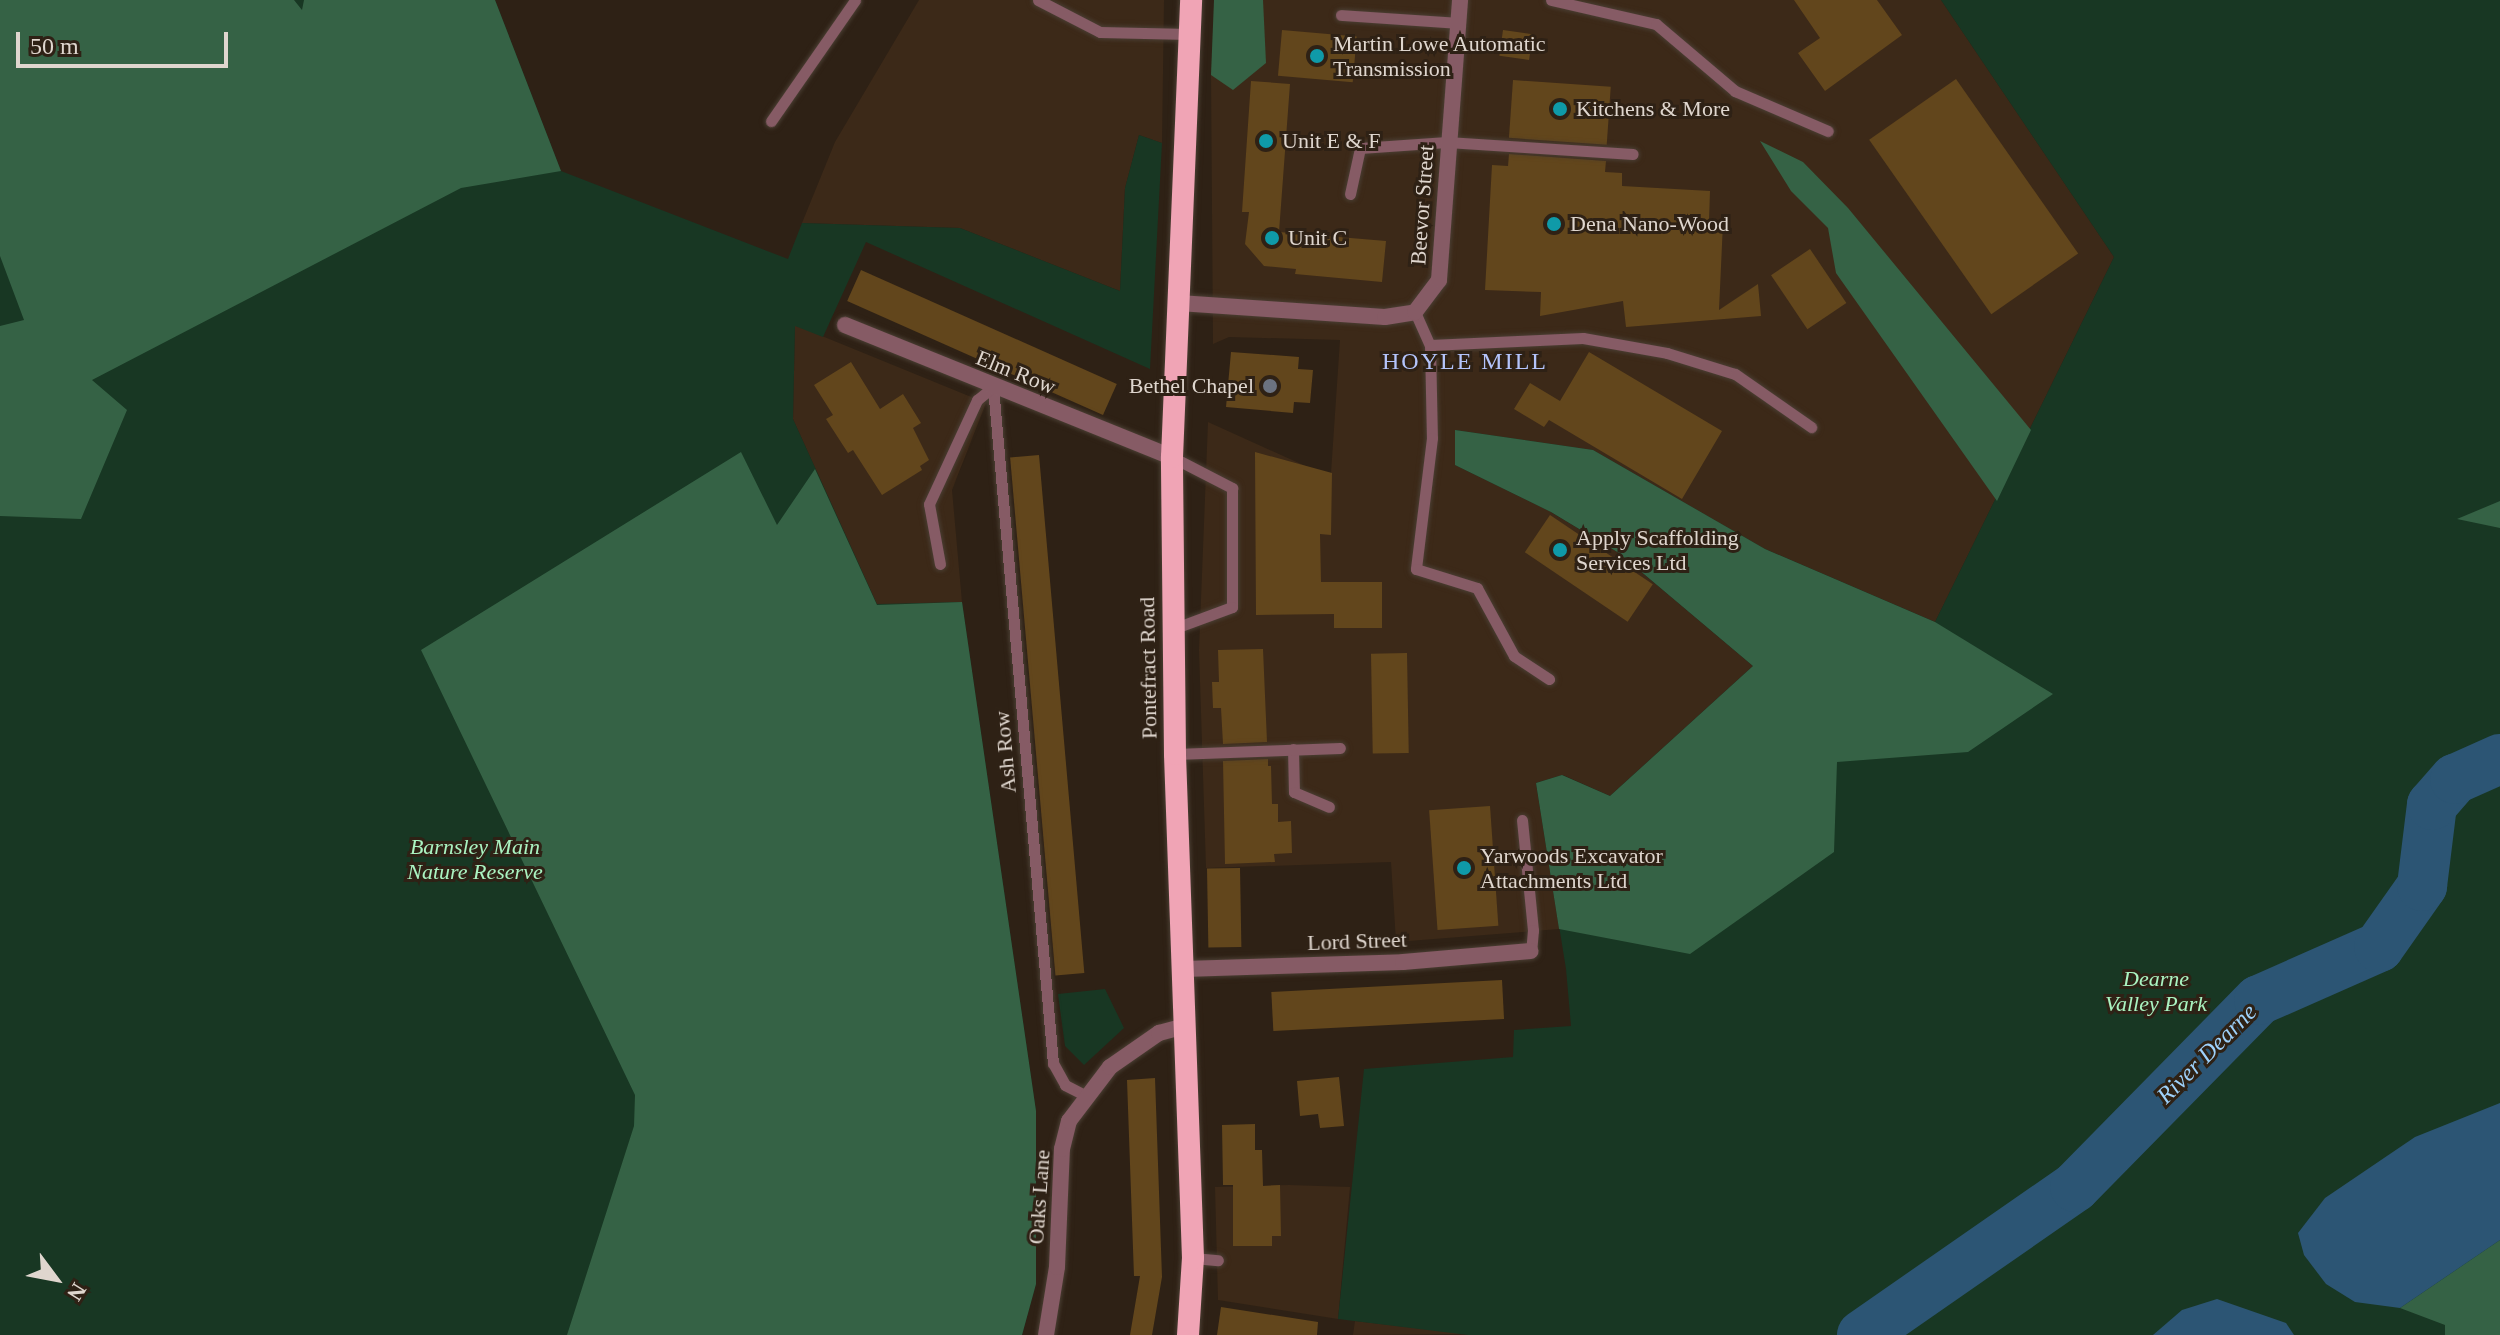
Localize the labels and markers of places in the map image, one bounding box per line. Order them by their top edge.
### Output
place label: Martin Lowe Automatic Transmission [1333,30,1547,82]
marker: Martin Lowe Automatic Transmission [1308,47,1326,65]
place label: Kitchens & More [1576,96,1730,122]
marker: Kitchens & More [1551,100,1569,118]
place label: Unit E & F [1282,128,1380,154]
marker: Unit E & F [1257,132,1275,150]
place label: Dena Nano-Wood [1570,211,1729,237]
marker: Dena Nano-Wood [1545,215,1563,233]
place label: Unit C [1288,225,1347,251]
marker: Unit C [1263,229,1281,247]
place label: Bethel Chapel [1129,373,1254,399]
marker: Bethel Chapel [1261,377,1279,395]
place label: Apply Scaffolding Services Ltd [1576,524,1739,576]
marker: Apply Scaffolding Services Ltd [1551,541,1569,559]
place label: Yarwoods Excavator Attachments Ltd [1480,842,1663,894]
marker: Yarwoods Excavator Attachments Ltd [1455,859,1473,877]

